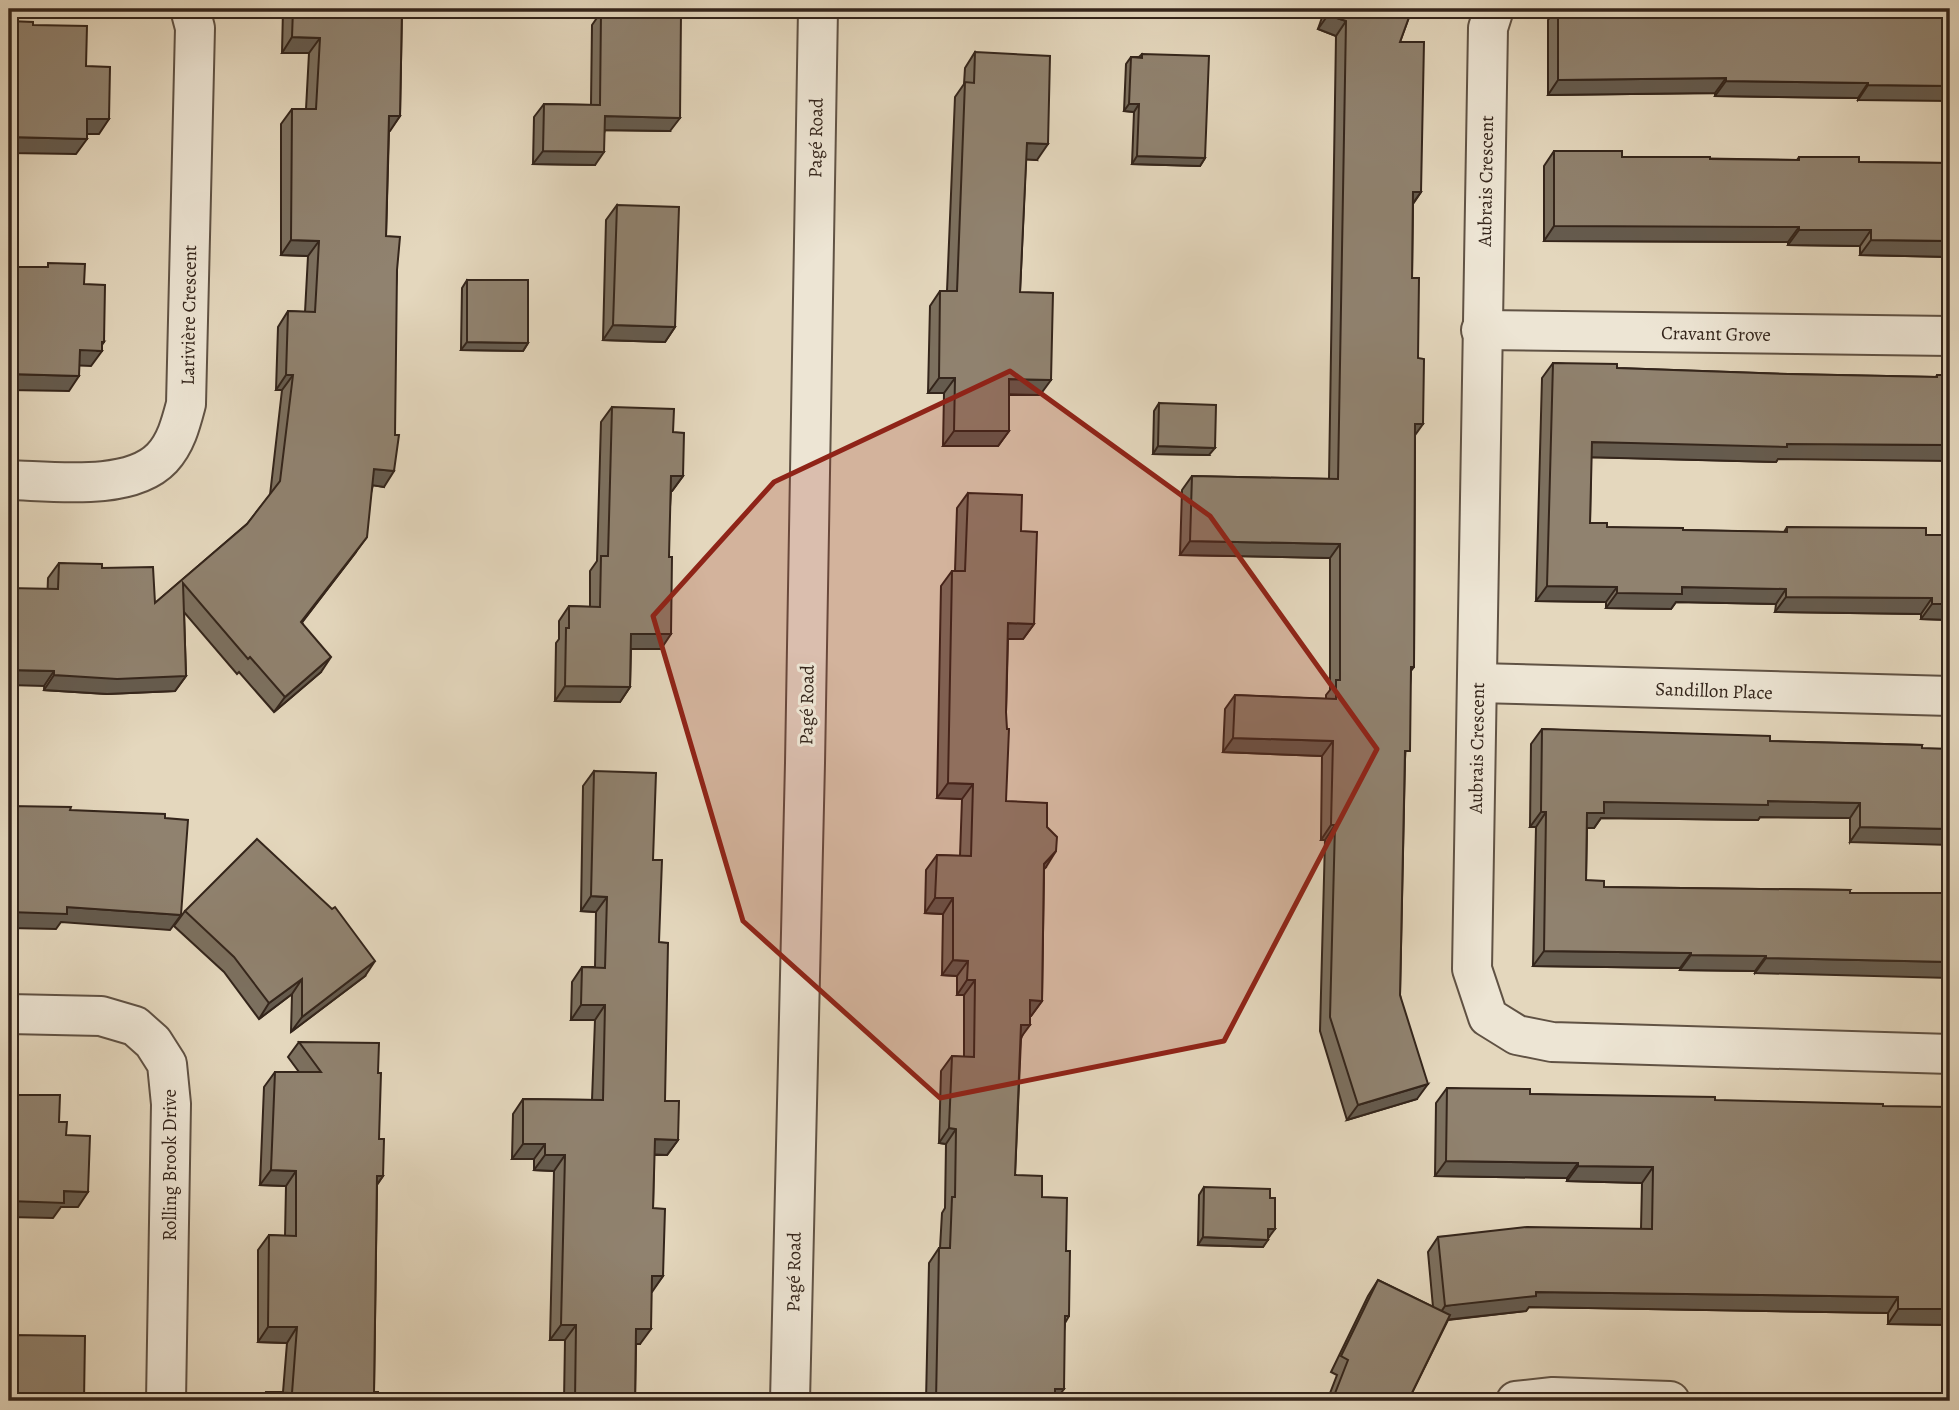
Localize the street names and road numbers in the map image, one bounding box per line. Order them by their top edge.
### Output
street label: Pagé Road [802,97,830,178]
street label: Aubrais Crescent [1472,115,1500,248]
street label: Larivière Crescent [175,245,203,385]
street label: Cravant Grove [1661,320,1771,348]
street label: Pagé Road [793,664,821,745]
street label: Sandillon Place [1655,676,1773,706]
street label: Aubrais Crescent [1463,682,1491,815]
street label: Rolling Brook Drive [157,1089,183,1241]
street label: Pagé Road [780,1231,808,1312]

